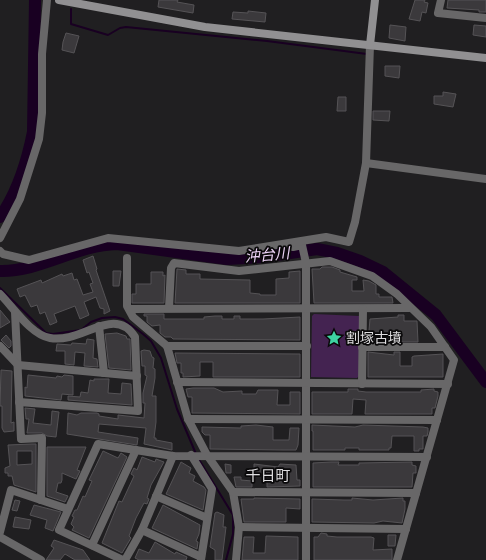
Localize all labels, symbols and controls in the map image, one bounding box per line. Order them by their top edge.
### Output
water label: 沖台川 [244,244,292,266]
place icon: 割塚古墳 [325,329,343,347]
place label: 割塚古墳 [346,330,402,347]
district label: 千日町 [245,467,291,485]

